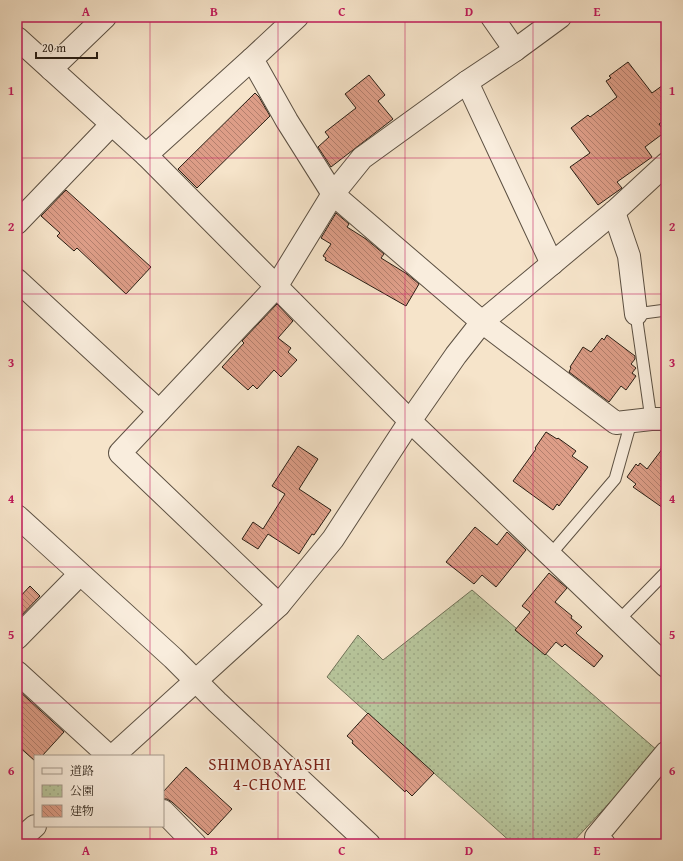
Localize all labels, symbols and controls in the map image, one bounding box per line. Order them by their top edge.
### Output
text: A [82,2,91,21]
text: B [210,2,218,21]
text: C [338,2,346,21]
text: D [465,2,473,21]
text: E [594,2,601,21]
scale bar [36,34,97,60]
text: 20 m [42,39,66,56]
text: 1 [8,81,14,100]
text: 1 [669,81,675,100]
text: 2 [8,217,15,236]
text: 2 [669,217,676,236]
text: 3 [8,353,14,372]
text: 3 [669,353,675,372]
text: 4 [8,489,15,508]
text: 4 [669,489,676,508]
text: 5 [8,625,15,644]
text: 5 [669,625,676,644]
district label: SHIMOBAYASHI 4-CHOME [208,751,332,796]
legend [34,755,164,827]
text: 6 [8,761,15,780]
text: 6 [669,761,676,780]
text: 道路 [70,762,94,779]
text: 公園 [70,782,94,799]
text: 建物 [70,802,94,819]
text: A [82,841,91,860]
text: B [210,841,218,860]
text: C [338,841,346,860]
text: D [465,841,473,860]
text: E [594,841,601,860]

